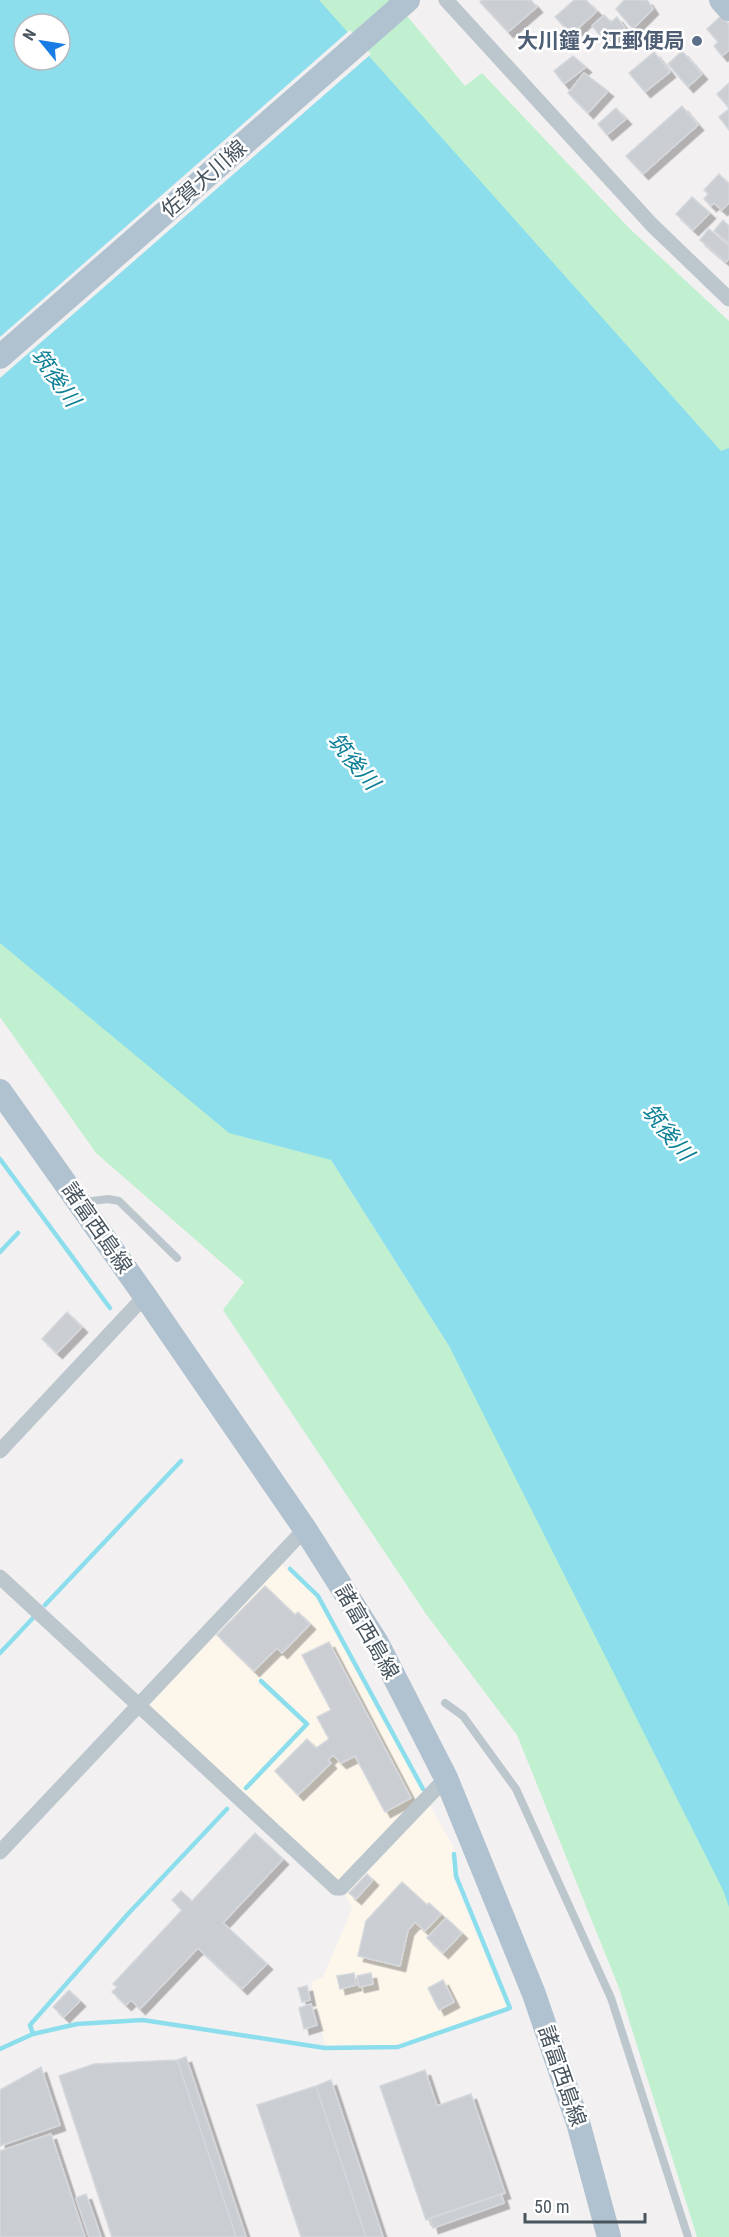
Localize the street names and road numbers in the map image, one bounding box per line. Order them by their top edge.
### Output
street label: 佐賀大川線 [157,136,251,222]
street label: 諸富西島線 [57,1178,137,1278]
street label: 諸富西島線 [330,1581,404,1683]
street label: 諸富西島線 [534,2022,590,2130]

